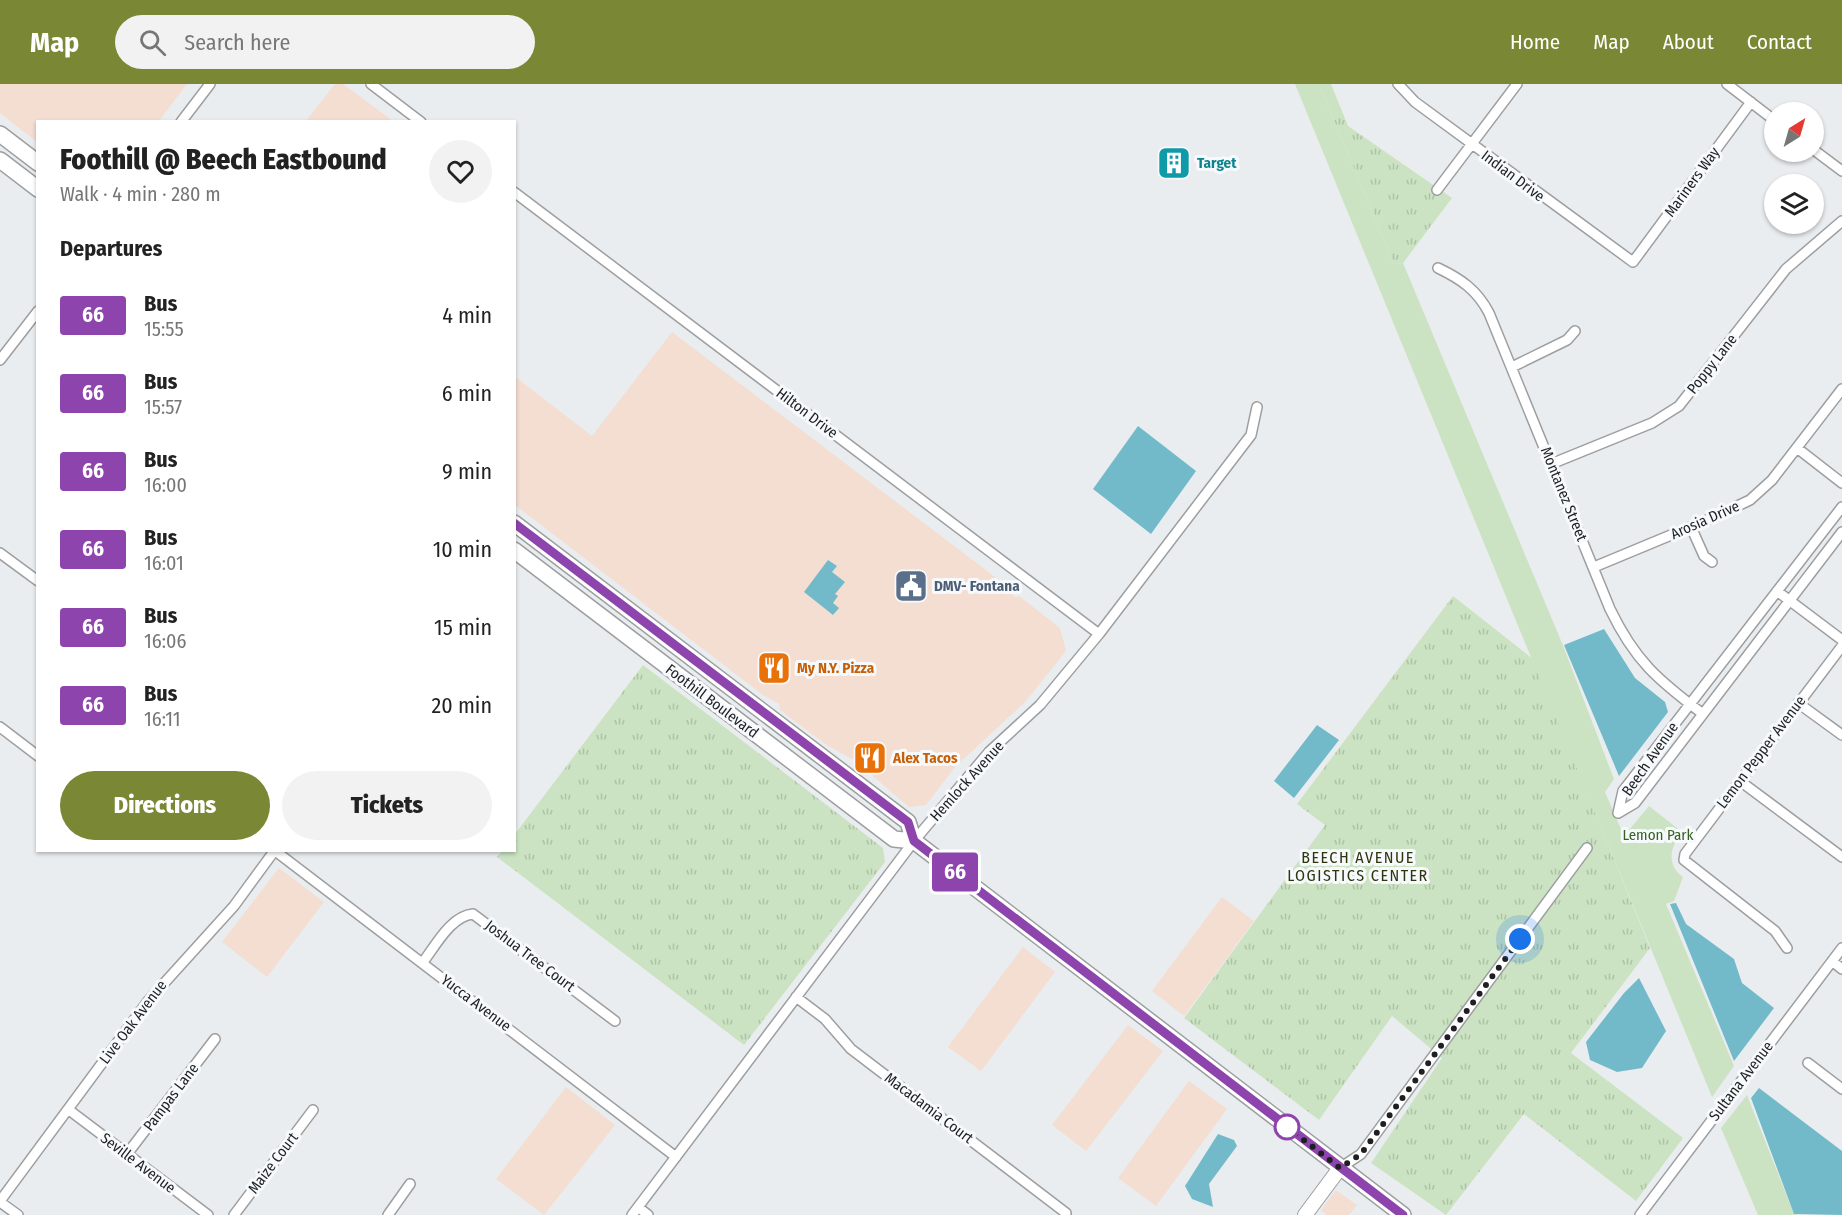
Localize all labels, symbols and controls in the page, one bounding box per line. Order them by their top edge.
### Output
search box [115,15,535,69]
text: Map [30,26,79,59]
icon: search [136,26,169,59]
text: Search here [184,29,290,56]
text: Home [1510,29,1560,55]
text: Map [1593,29,1630,55]
text: About [1663,29,1714,55]
text: Contact [1747,29,1812,55]
north arrow [1764,102,1824,162]
map controls [1764,102,1824,234]
button: heart [429,140,492,203]
text: Foothill @ Beech Eastbound [60,143,387,176]
street label: Mariners Way [1661,143,1724,220]
building icon: Target [1156,145,1192,181]
street label: Indian Drive [1478,146,1548,206]
place label: Target [1197,154,1237,172]
button: layers [1764,174,1824,234]
text: Walk · 4 min · 280 m [60,182,221,206]
text: Departures [60,235,162,262]
text: Bus [144,290,177,317]
text: 66 [82,302,104,328]
text: 4 min [442,302,492,329]
text: 15:55 [144,317,184,341]
street label: Poppy Lane [1683,331,1741,397]
text: Bus [144,368,177,395]
text: 66 [82,380,104,406]
text: 6 min [442,380,492,407]
street label: Hilton Drive [773,384,841,442]
text: 15:57 [144,395,182,419]
street label: Montanez Street [1537,444,1591,544]
text: Bus [144,446,177,473]
text: 66 [82,458,104,484]
text: 9 min [442,458,492,485]
text: 16:00 [144,473,187,497]
street label: Arosia Drive [1668,497,1742,543]
text: Bus [144,524,177,551]
text: 66 [82,536,104,562]
text: 10 min [433,536,492,563]
text: 16:01 [144,551,184,575]
public building icon: DMV- Fontana [893,568,929,604]
place label: DMV- Fontana [934,577,1020,595]
text: Bus [144,602,177,629]
text: 66 [82,614,104,640]
text: 15 min [434,614,492,641]
text: 16:06 [144,629,186,653]
restaurant icon: My N.Y. Pizza [756,650,792,686]
place label: My N.Y. Pizza [797,659,875,677]
street label: Foothill Boulevard [662,660,762,742]
text: Bus [144,680,177,707]
text: 66 [82,692,104,718]
text: 20 min [432,692,492,719]
street label: Lemon Pepper Avenue [1713,692,1809,812]
text: 16:11 [144,707,180,731]
street label: Beech Avenue [1618,719,1682,799]
street label: Hemlock Avenue [926,737,1008,825]
restaurant icon: Alex Tacos [852,740,888,776]
place label: Alex Tacos [892,749,958,767]
button: Directions [60,771,270,840]
button: Tickets [282,771,492,840]
park label: Lemon Park [1622,826,1694,844]
district label: BEECH AVENUE LOGISTICS CENTER [1287,848,1429,885]
line badge: 66 [928,852,982,892]
text: 66 [944,859,966,885]
street label: Joshua Tree Court [482,916,579,996]
your location [1505,924,1535,954]
street label: Yucca Avenue [437,971,515,1035]
street label: Live Oak Avenue [96,977,170,1067]
street label: Sultana Avenue [1705,1038,1777,1124]
street label: Pampas Lane [140,1060,202,1134]
street label: Macadamia Court [881,1069,977,1147]
unlabelled marker [1274,1114,1300,1140]
street label: Seville Avenue [97,1129,179,1197]
street label: Maize Court [244,1129,302,1197]

